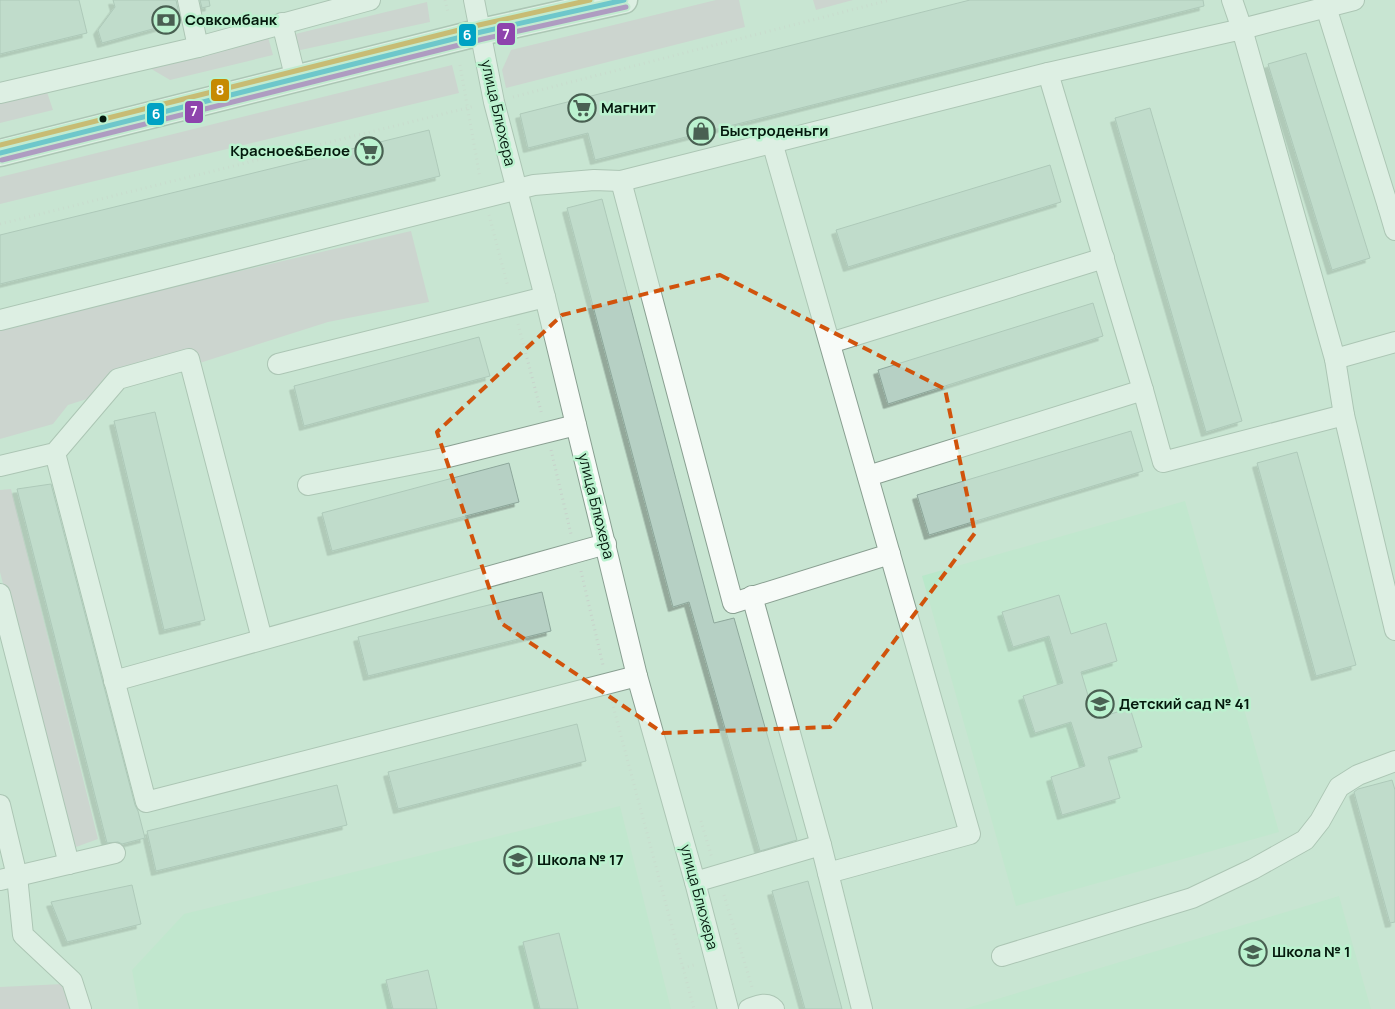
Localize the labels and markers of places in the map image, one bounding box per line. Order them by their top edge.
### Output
bank icon: Совкомбанк [151,5,181,35]
place label: Совкомбанк [185,9,278,30]
supermarket icon: Магнит [567,93,597,123]
place label: Магнит [601,97,656,118]
unlabelled marker [98,114,108,124]
shop icon: Быстроденьги [686,116,716,146]
place label: Быстроденьги [720,120,828,141]
supermarket icon: Красное&Белое [354,136,384,166]
place label: Красное&Белое [230,140,350,161]
school or university icon: Детский сад № 41 [1085,689,1115,719]
place label: Детский сад № 41 [1119,693,1250,714]
school or university icon: Школа № 17 [503,845,533,875]
place label: Школа № 17 [537,849,624,870]
school or university icon: Школа № 1 [1238,937,1268,967]
place label: Школа № 1 [1272,941,1351,962]

